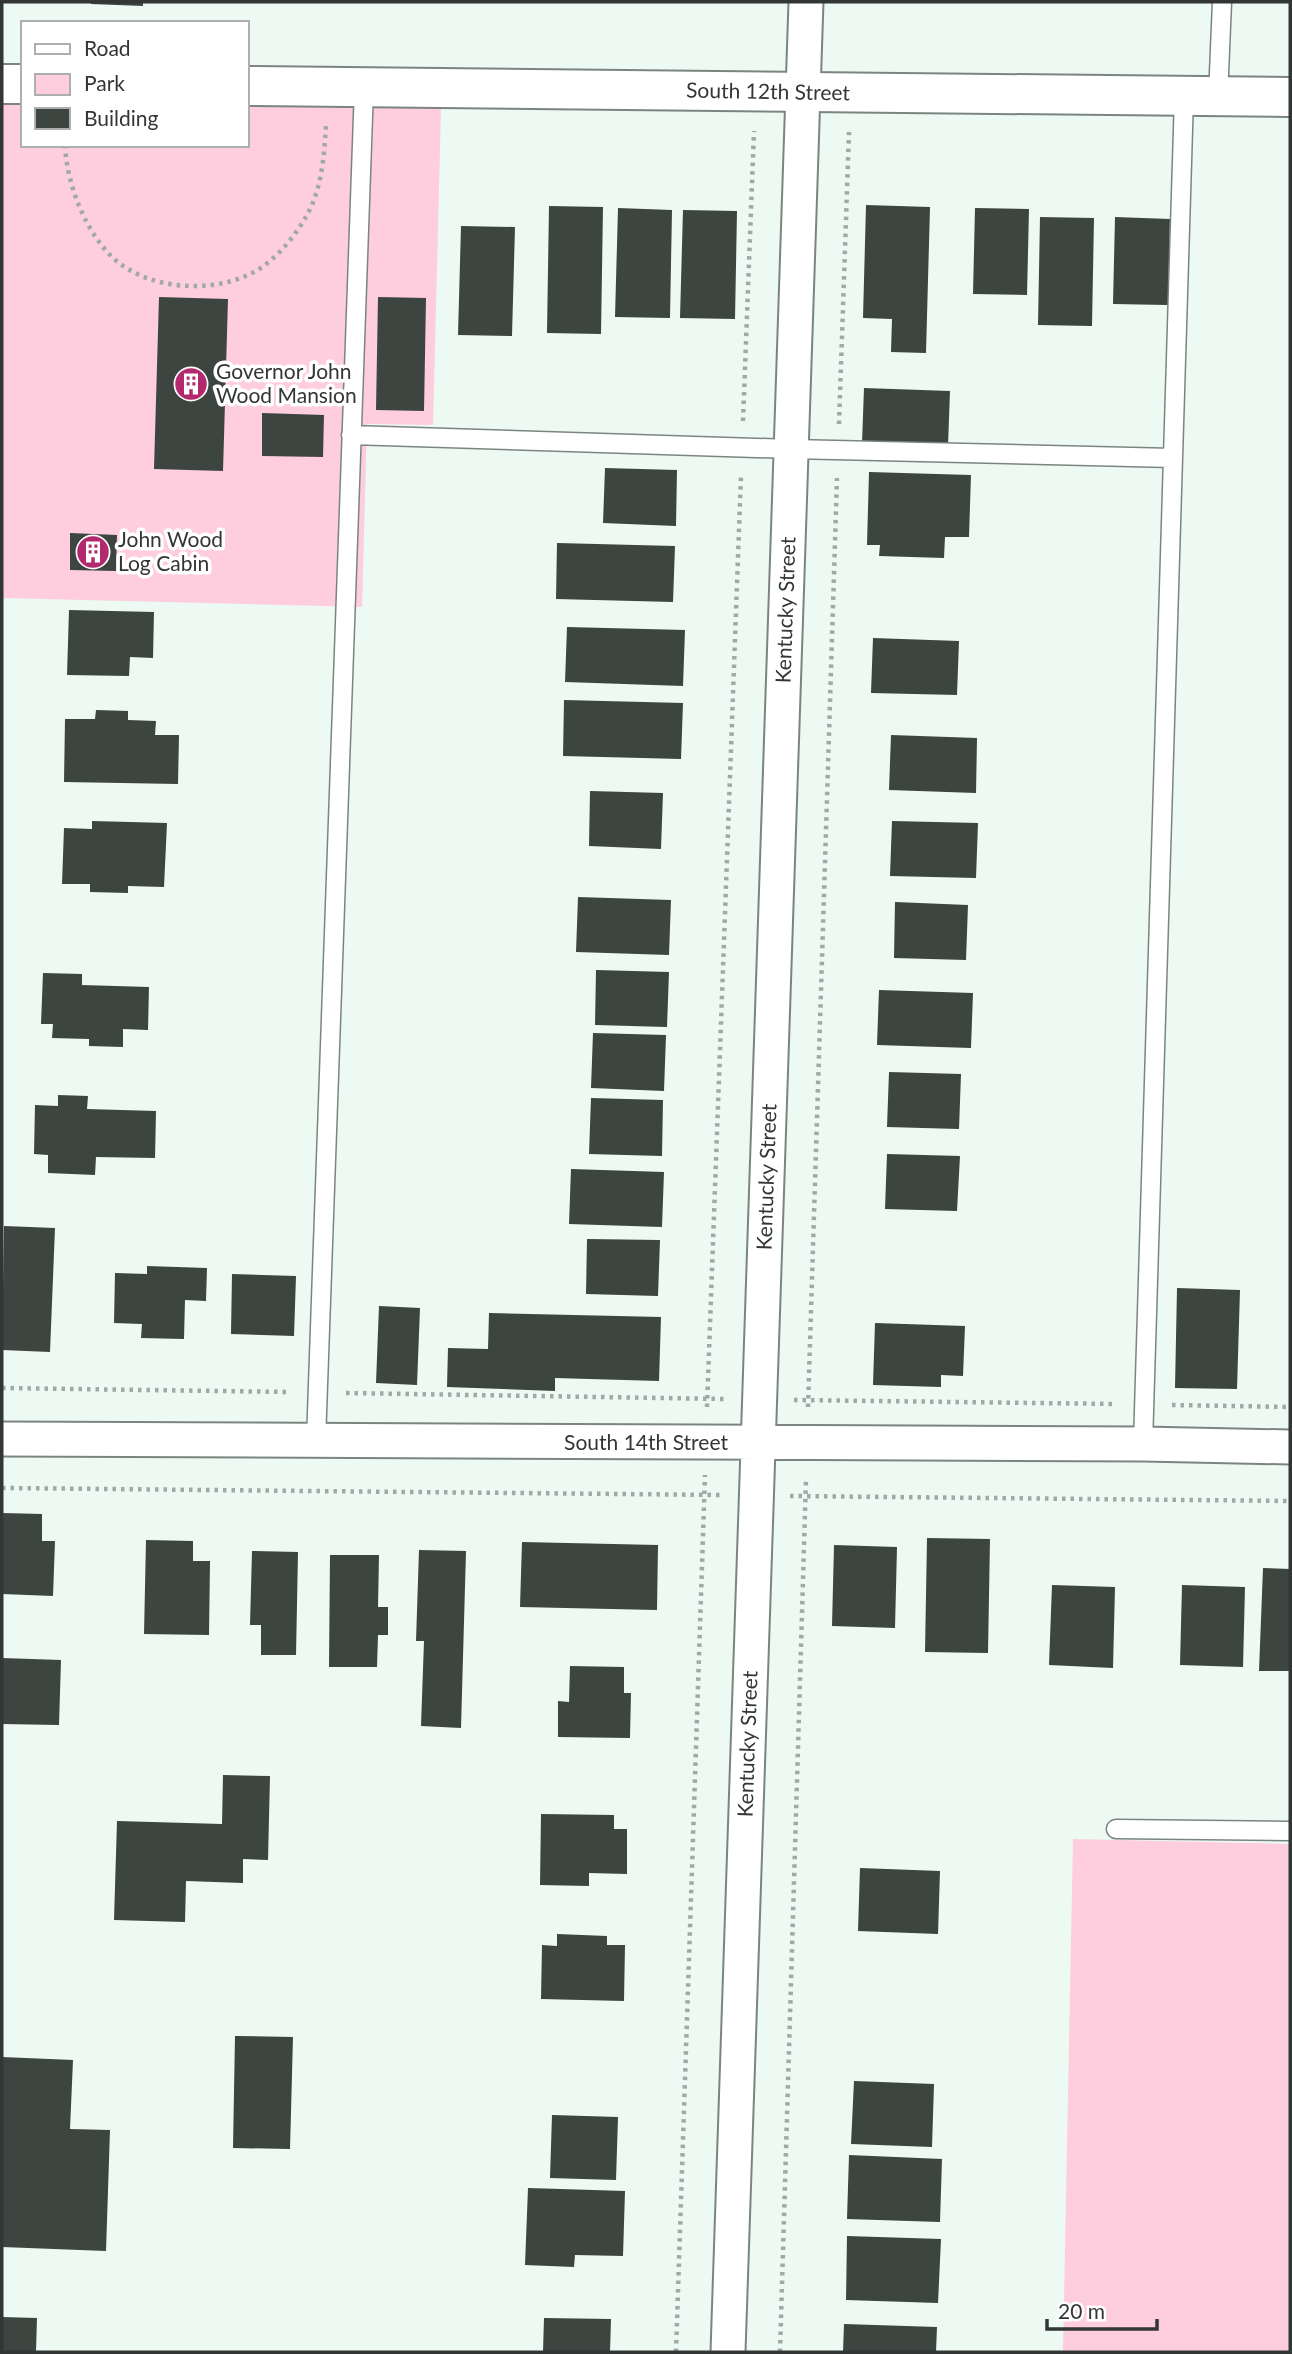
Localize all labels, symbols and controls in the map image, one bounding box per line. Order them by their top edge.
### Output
legend [21,21,248,147]
text: Road [84,35,131,60]
text: Park [84,70,125,95]
street label: South 12th Street [686,77,851,104]
text: Building [84,105,159,130]
place label: Governor John Wood Mansion [216,358,357,407]
building icon: Governor John Wood Mansion [172,365,210,403]
place label: John Wood Log Cabin [118,526,223,575]
building icon: John Wood Log Cabin [74,533,112,571]
street label: Kentucky Street [769,536,800,684]
street label: Kentucky Street [750,1103,781,1251]
street label: South 14th Street [564,1429,728,1454]
street label: Kentucky Street [731,1670,762,1818]
scale bar [1047,2288,1157,2332]
text: 20 m [1058,2298,1105,2323]

